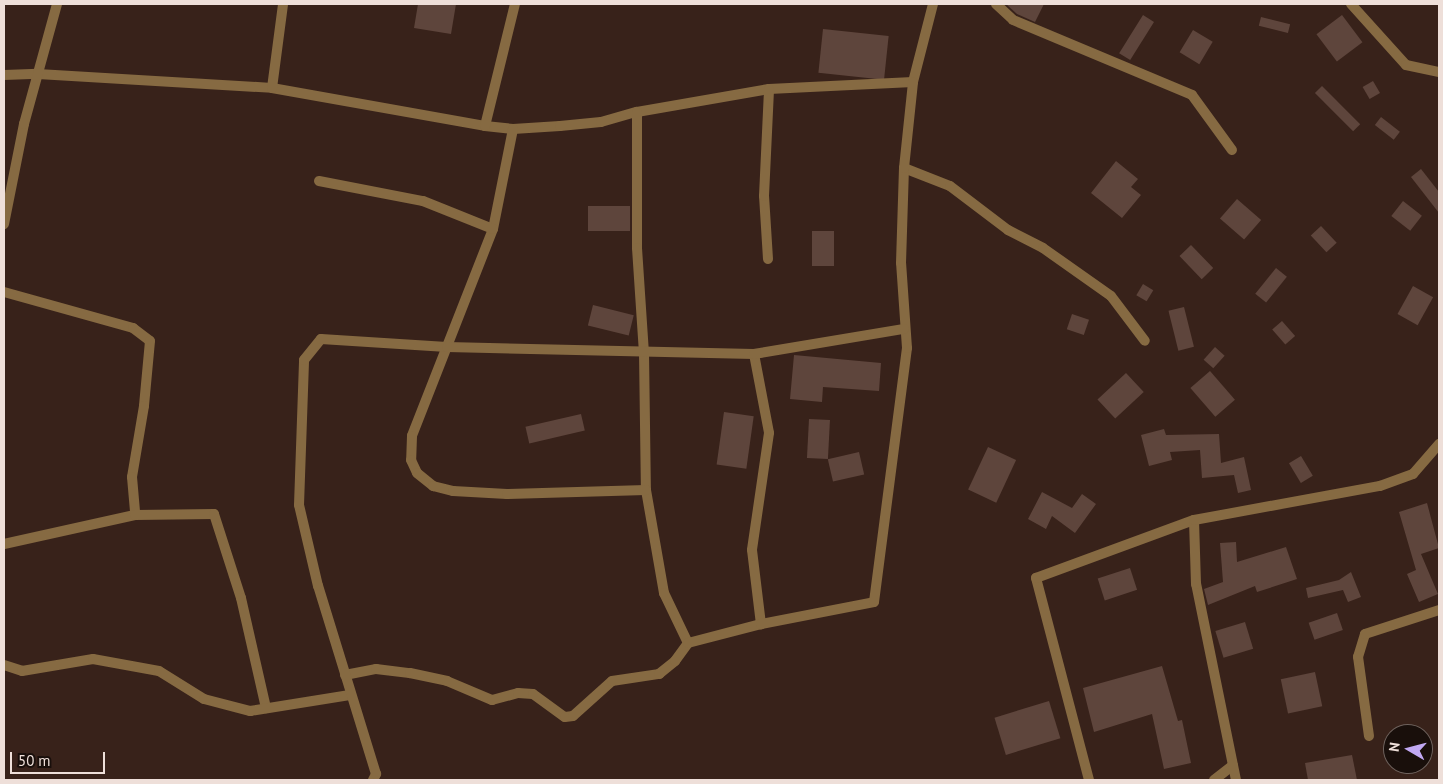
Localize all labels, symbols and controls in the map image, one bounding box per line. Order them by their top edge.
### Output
north arrow [1383,724,1433,774]
text: N [1385,741,1404,753]
scale bar [12,742,108,774]
text: 50 m [18,751,51,770]

